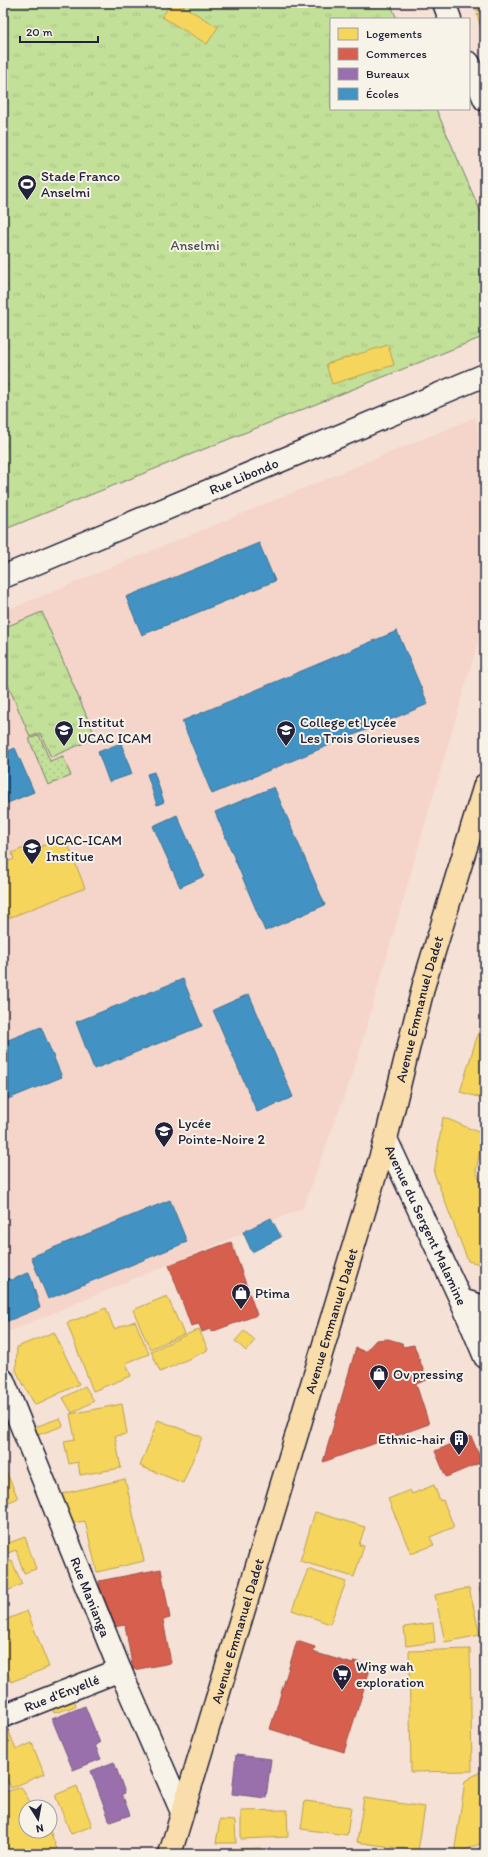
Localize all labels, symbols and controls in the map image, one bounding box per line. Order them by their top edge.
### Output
scale bar [20,18,98,44]
legend [330,18,470,110]
text: 20 m [26,25,53,39]
text: Logements [366,27,422,41]
text: Commerces [366,47,427,61]
text: Bureaux [366,67,410,81]
text: Écoles [366,87,399,101]
place label: Stade Franco Anselmi [41,168,120,201]
sports icon: Stade Franco Anselmi [16,173,38,201]
park label: Anselmi [170,237,220,254]
street label: Rue Libondo [207,455,281,499]
place label: Institut UCAC ICAM [78,714,152,747]
place label: College et Lycée Les Trois Glorieuses [300,714,420,747]
school or university icon: Institut UCAC ICAM [53,719,75,747]
school or university icon: College et Lycée Les Trois Glorieuses [275,719,297,747]
place label: UCAC-ICAM Institue [46,832,122,865]
school or university icon: UCAC-ICAM Institue [21,837,43,865]
street label: Avenue Emmanuel Dadet [392,934,447,1084]
place label: Lycée Pointe-Noire 2 [178,1115,265,1148]
school or university icon: Lycée Pointe-Noire 2 [153,1120,175,1148]
street label: Avenue du Sergent Malamine [381,1142,470,1308]
street label: Avenue Emmanuel Dadet [302,1246,361,1396]
shop icon: Ptima [230,1282,252,1310]
place label: Ptima [255,1285,290,1302]
shop icon: Ov pressing [368,1363,390,1391]
place label: Ov pressing [393,1366,464,1383]
building icon: Ethnic-hair [448,1428,470,1456]
place label: Ethnic-hair [378,1431,445,1448]
street label: Rue Manianga [66,1555,114,1640]
street label: Avenue Emmanuel Dadet [208,1556,268,1706]
place label: Wing wah exploration [356,1658,424,1691]
supermarket icon: Wing wah exploration [331,1663,353,1691]
street label: Rue d'Enyellé [22,1671,102,1716]
north arrow [18,1799,58,1839]
text: N [35,1821,45,1835]

